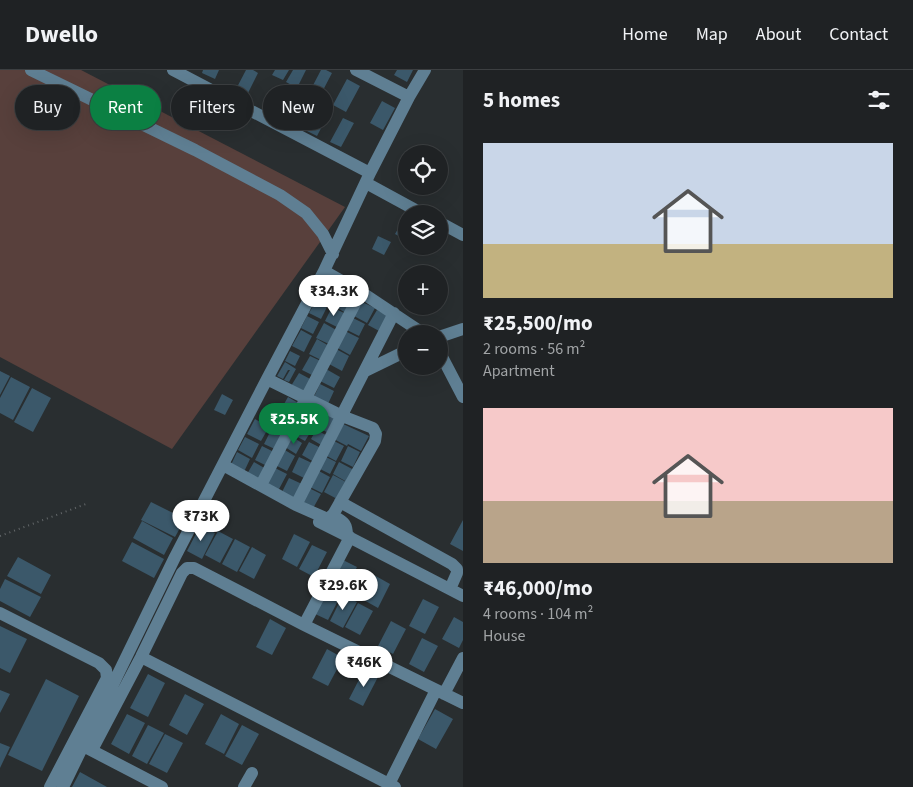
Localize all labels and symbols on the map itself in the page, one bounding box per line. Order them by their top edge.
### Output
pin: ₹34.3K [293,274,375,317]
pin: ₹25.5K [253,402,335,445]
pin: ₹73K [171,500,231,542]
pin: ₹29.6K [302,568,384,611]
pin: ₹46K [334,646,394,688]

